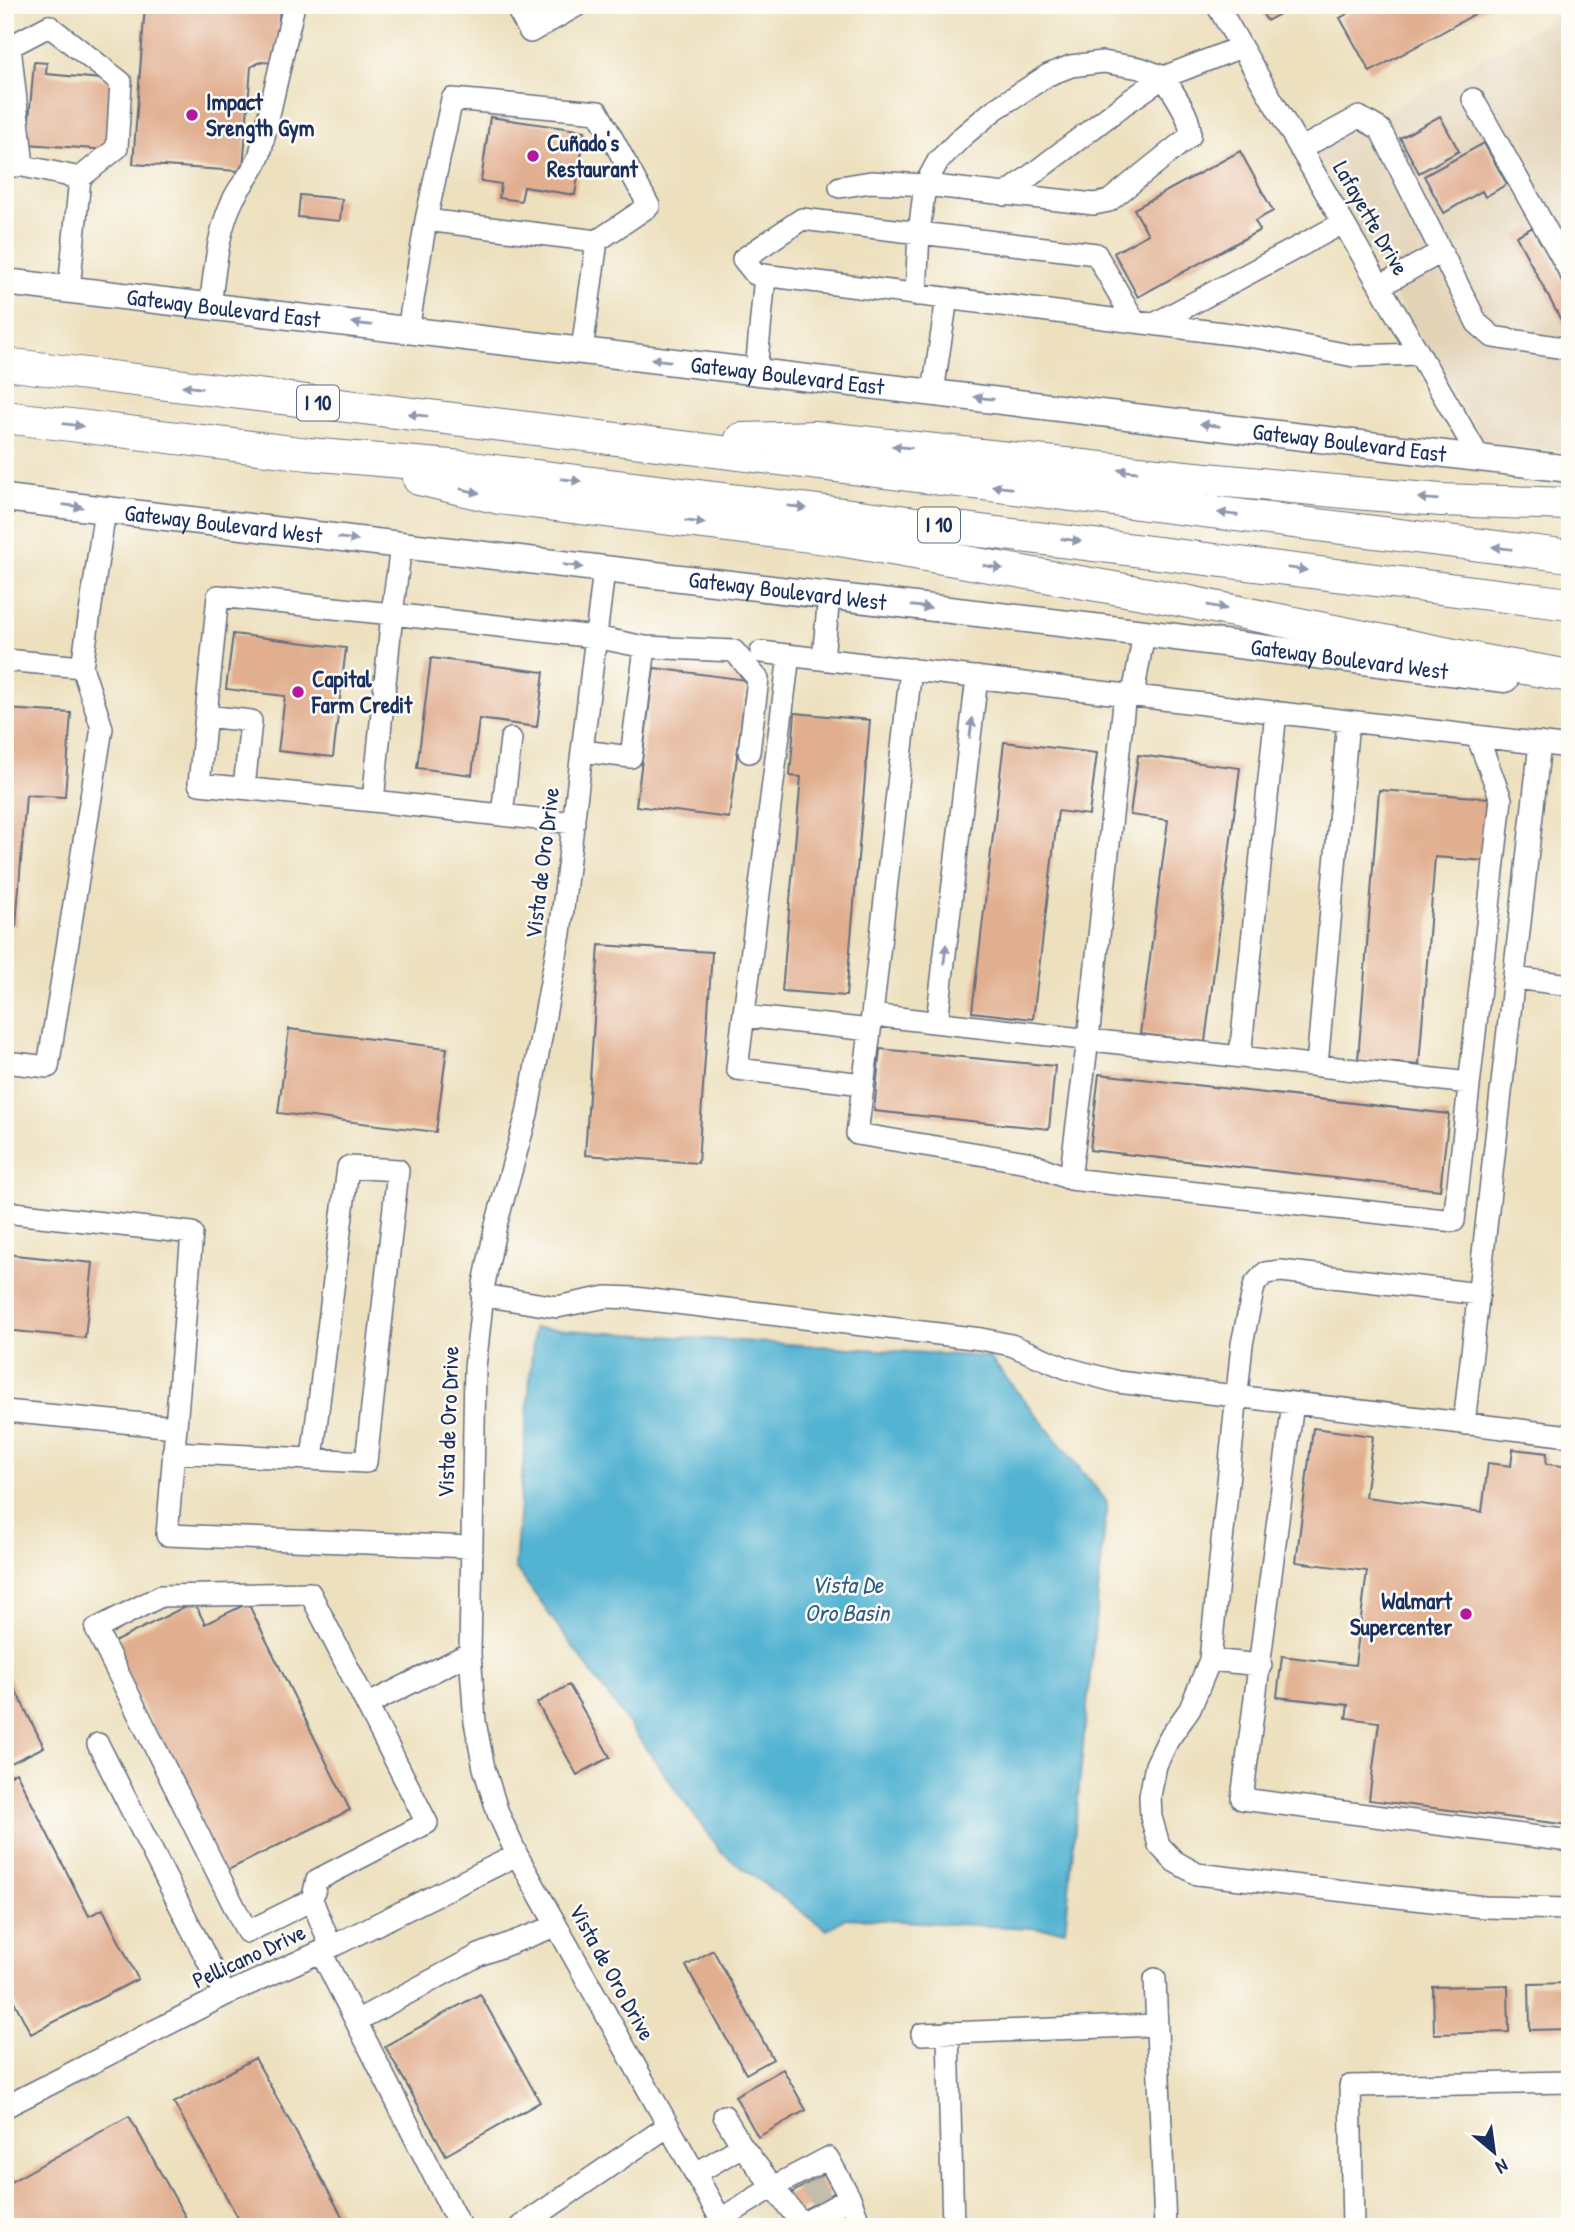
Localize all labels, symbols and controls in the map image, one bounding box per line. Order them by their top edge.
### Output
place label: Impact Srength Gym [206,86,315,144]
marker: Impact Srength Gym [184,107,200,123]
place label: Cuñado's Restaurant [547,127,639,184]
marker: Cuñado's Restaurant [525,148,541,164]
street label: Lafayette Drive [1326,155,1417,281]
street label: Gateway Boulevard East [125,281,323,335]
one-way arrow [351,319,373,330]
street label: Gateway Boulevard East [689,348,887,402]
one-way arrow [650,354,672,365]
one-way arrow [181,381,203,392]
road number: I 10 [297,386,339,420]
one-way arrow [973,393,995,404]
one-way arrow [407,410,429,421]
street label: Gateway Boulevard East [1251,415,1449,469]
one-way arrow [1199,419,1221,430]
one-way arrow [62,420,84,431]
one-way arrow [891,441,913,452]
one-way arrow [1117,465,1139,476]
one-way arrow [560,474,582,485]
one-way arrow [991,481,1013,492]
one-way arrow [459,486,481,497]
one-way arrow [1417,493,1439,504]
street label: Gateway Boulevard West [123,496,325,551]
one-way arrow [62,501,84,512]
one-way arrow [786,502,808,513]
road number: I 10 [918,508,960,542]
one-way arrow [1216,509,1238,520]
one-way arrow [685,516,707,527]
one-way arrow [337,534,359,545]
one-way arrow [1061,535,1083,546]
one-way arrow [1491,542,1513,553]
one-way arrow [563,561,585,572]
one-way arrow [982,562,1004,573]
street label: Gateway Boulevard West [687,563,889,617]
one-way arrow [1286,563,1308,574]
one-way arrow [910,601,932,612]
one-way arrow [1206,602,1228,613]
street label: Gateway Boulevard West [1249,631,1451,687]
place label: Capital Farm Credit [311,663,413,720]
marker: Capital Farm Credit [290,684,306,700]
one-way arrow [965,717,976,739]
street label: Vista de Oro Drive [517,786,566,940]
one-way arrow [940,943,951,965]
street label: Vista de Oro Drive [429,1345,466,1499]
water label: Vista De Oro Basin [805,1568,892,1628]
place label: Walmart Supercenter [1350,1585,1453,1643]
marker: Walmart Supercenter [1458,1606,1474,1622]
street label: Vista de Oro Drive [562,1898,663,2046]
street label: Pellicano Drive [187,1916,310,1995]
north arrow [1460,2116,1530,2186]
text: N [1492,2153,1513,2181]

